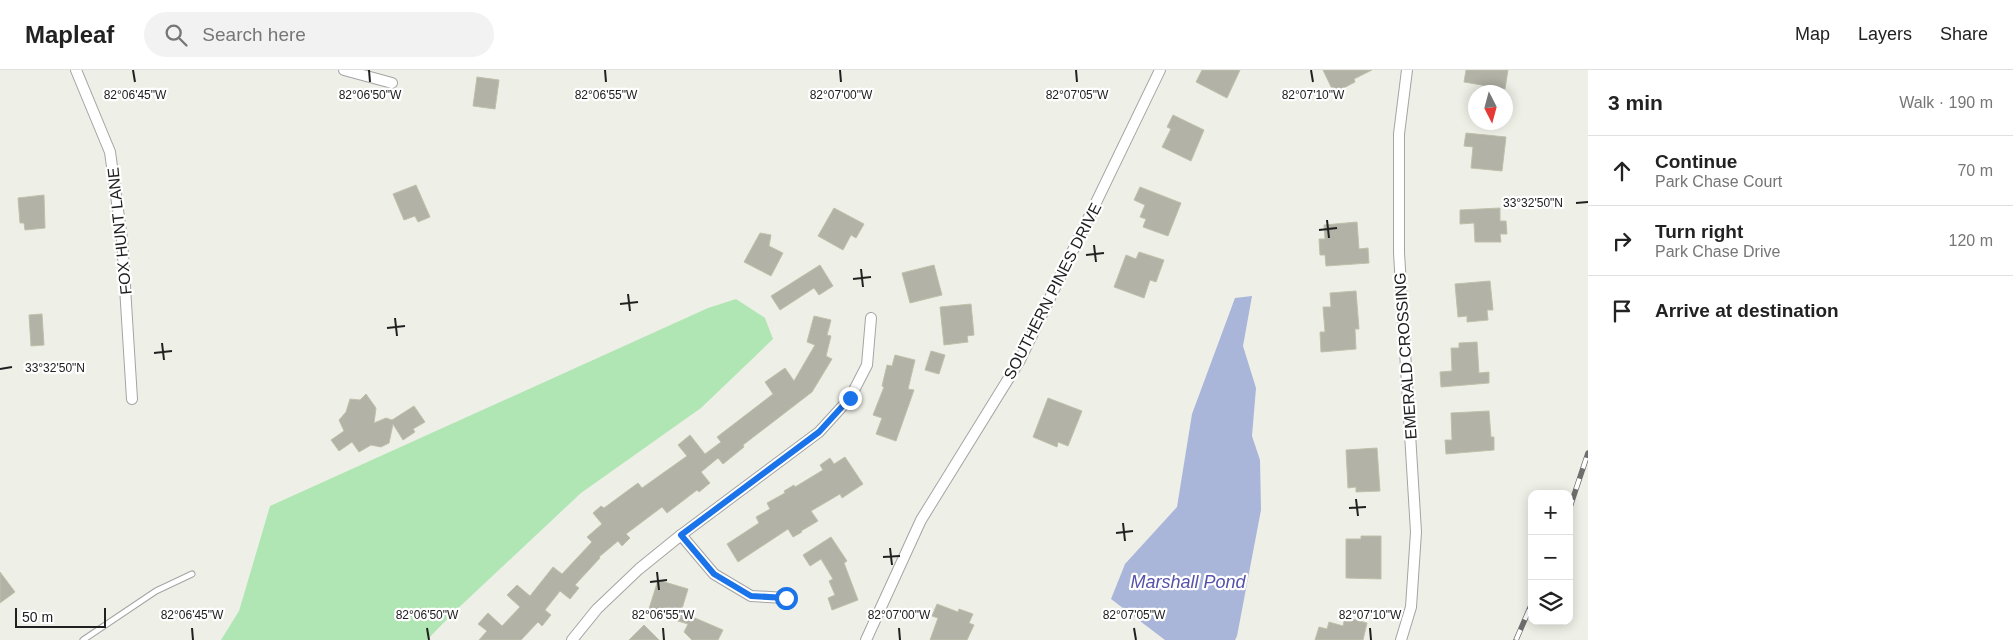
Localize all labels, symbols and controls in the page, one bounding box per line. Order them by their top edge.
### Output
search box [144,12,494,57]
text: Mapleaf [25,21,114,48]
icon: search [162,21,190,49]
text: Search here [202,24,306,45]
text: Map [1795,24,1830,44]
text: Layers [1858,24,1912,44]
text: Share [1940,24,1988,44]
north arrow [1468,85,1513,130]
text: 82°06'45"W [104,88,167,102]
text: 82°06'50"W [339,88,402,102]
text: 82°06'55"W [575,88,638,102]
text: 82°07'00"W [810,88,873,102]
text: 82°07'05"W [1046,88,1109,102]
text: 82°07'10"W [1282,88,1345,102]
text: 3 min [1608,91,1663,114]
text: Walk · 190 m [1899,94,1993,111]
text: Continue [1655,151,1737,172]
icon: ahead [1608,157,1636,185]
text: 70 m [1957,162,1993,179]
street label: FOX HUNT LANE [104,167,135,295]
text: Park Chase Court [1655,173,1782,190]
text: 33°32'50"N [1503,196,1563,210]
street label: SOUTHERN PINES DRIVE [1000,200,1104,382]
text: Turn right [1655,221,1743,242]
icon: right [1608,227,1636,255]
text: 120 m [1949,232,1993,249]
text: Park Chase Drive [1655,243,1780,260]
street label: EMERALD CROSSING [1391,272,1420,440]
icon: arrive [1608,297,1636,325]
text: Arrive at destination [1655,300,1839,321]
text: 33°32'50"N [25,361,85,375]
route end [839,387,862,410]
map controls [1528,490,1573,625]
button: + [1528,490,1573,535]
button: − [1528,535,1573,580]
water label: Marshall Pond [1130,572,1247,592]
button: layers [1528,580,1573,625]
route start [775,587,798,610]
scale bar [15,605,106,628]
text: 82°06'45"W [161,608,224,622]
text: 82°06'50"W [396,608,459,622]
text: 82°06'55"W [632,608,695,622]
text: 82°07'00"W [868,608,931,622]
text: 82°07'05"W [1103,608,1166,622]
text: 82°07'10"W [1339,608,1402,622]
text: 50 m [22,609,53,625]

